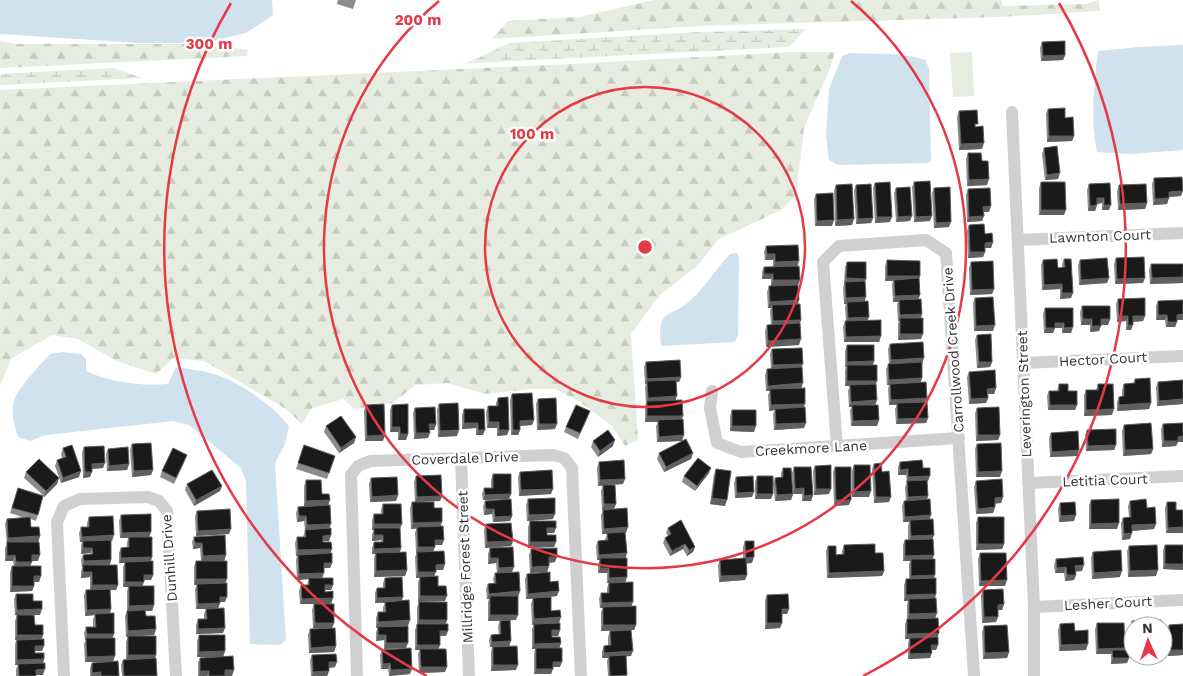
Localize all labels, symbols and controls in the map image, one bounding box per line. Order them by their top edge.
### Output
text: 200 m [395,11,441,29]
text: 300 m [186,35,232,53]
text: 100 m [510,125,554,143]
street label: Lawnton Court [1049,226,1151,246]
centre of rings [636,238,654,256]
street label: Carrollwood Creek Drive [939,267,967,433]
street label: Leverington Street [1014,330,1034,458]
street label: Hector Court [1058,349,1148,369]
street label: Creekmore Lane [755,437,867,459]
street label: Coverdale Drive [411,448,519,468]
street label: Letitia Court [1062,471,1148,489]
street label: Millridge Forest Street [454,490,476,644]
street label: Dunhill Drive [158,514,180,602]
street label: Lesher Court [1063,593,1153,613]
north arrow [1123,616,1173,666]
text: N [1142,620,1153,636]

